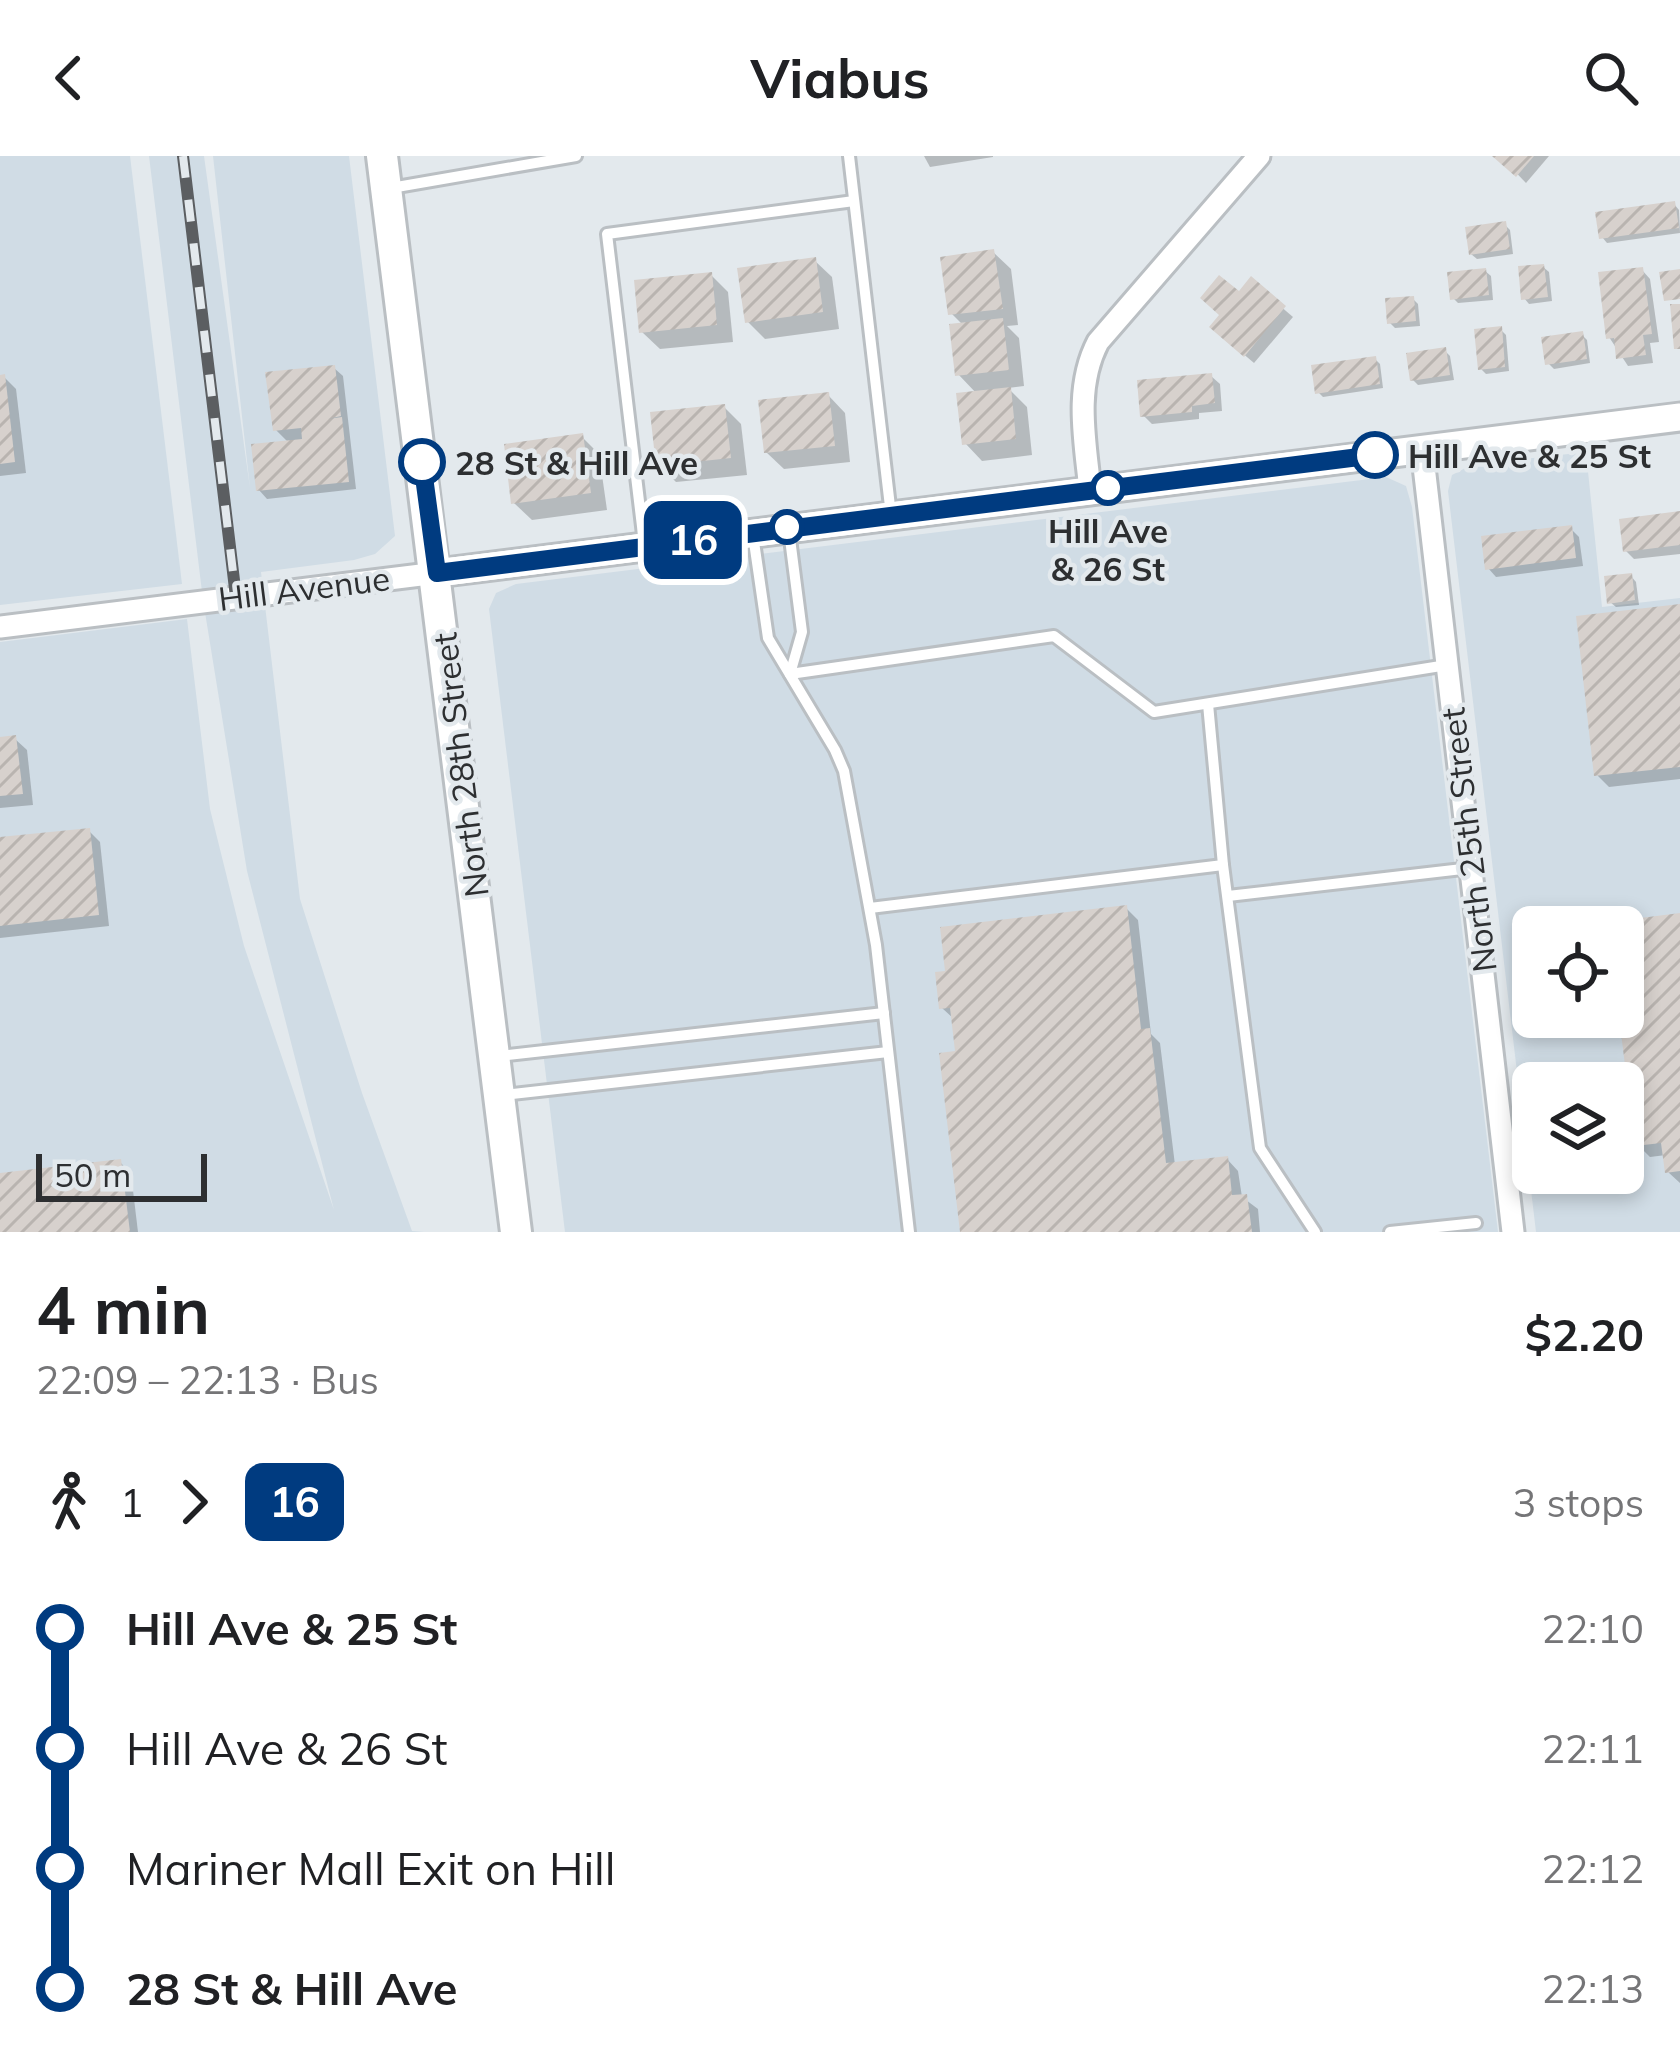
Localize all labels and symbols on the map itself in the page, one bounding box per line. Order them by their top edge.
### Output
marker: Hill Ave & 25 St [1353,433,1397,477]
place label: Hill Ave & 25 St [1408,435,1651,476]
marker: 28 St & Hill Ave [400,440,444,484]
place label: 28 St & Hill Ave [455,442,698,483]
marker: Hill Ave & 26 St [1092,472,1124,504]
line badge: 16 [639,501,747,579]
place label: Hill Ave & 26 St [1048,510,1168,589]
unlabelled marker [771,511,803,543]
street label: Hill Avenue [216,557,392,619]
street label: North 28th Street [423,630,497,900]
street label: North 25th Street [1431,705,1505,975]
scale bar [36,1148,207,1201]

